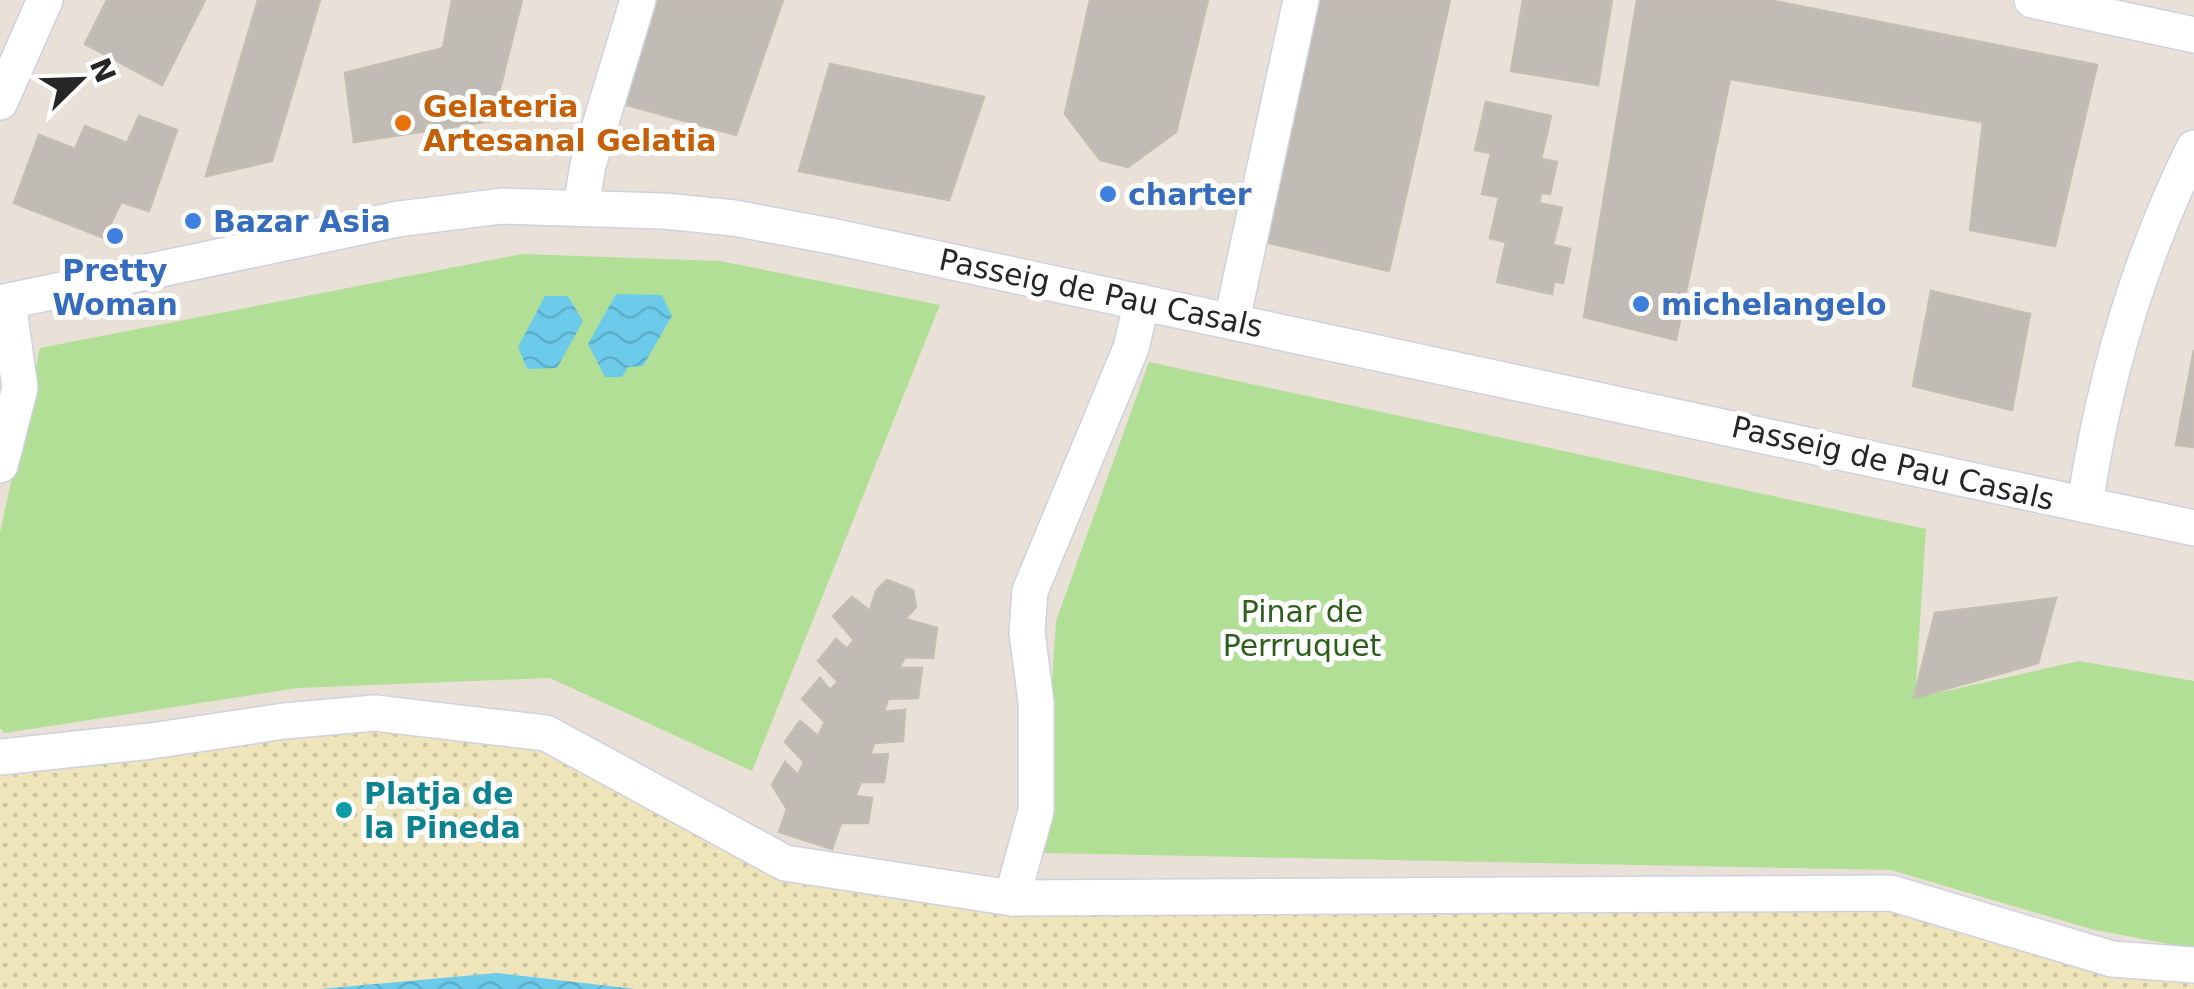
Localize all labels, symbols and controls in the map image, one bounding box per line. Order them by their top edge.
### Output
north arrow [30,30,130,130]
text: N [83,53,122,88]
place label: Gelateria Artesanal Gelatia [423,89,717,158]
marker: Gelateria Artesanal Gelatia [392,112,414,134]
place label: charter [1128,177,1252,212]
marker: charter [1097,183,1119,205]
place label: Bazar Asia [213,204,391,239]
marker: Bazar Asia [182,210,204,232]
marker: Pretty Woman [104,225,126,247]
street label: Passeig de Pau Casals [936,242,1266,344]
place label: Pretty Woman [52,253,178,322]
place label: michelangelo [1661,287,1887,322]
marker: michelangelo [1630,293,1652,315]
street label: Passeig de Pau Casals [1728,409,2058,517]
park label: Pinar de Perrruquet [1223,594,1382,663]
place label: Platja de la Pineda [364,776,521,845]
marker: Platja de la Pineda [333,799,355,821]

